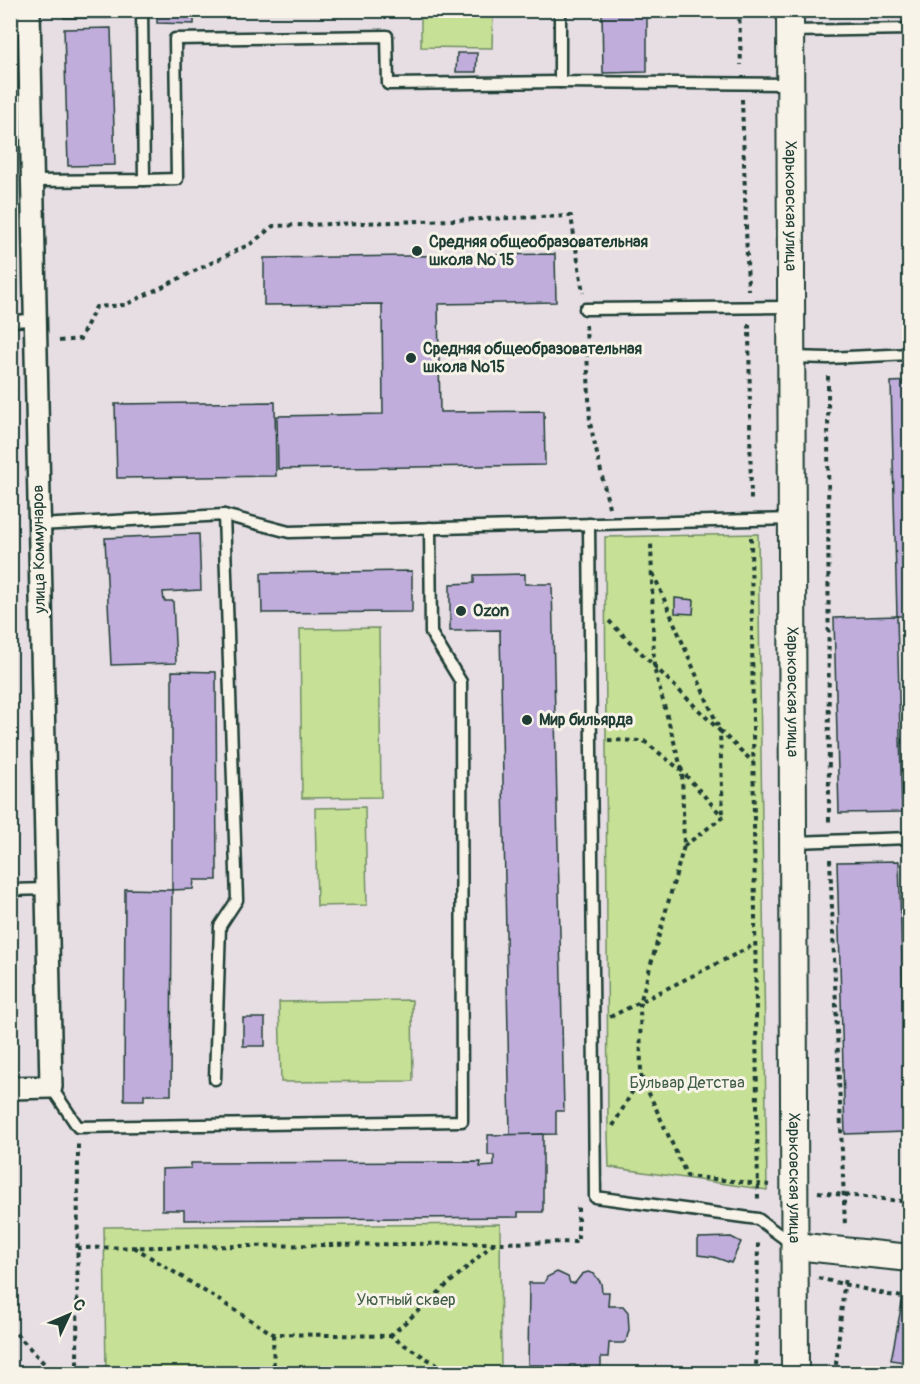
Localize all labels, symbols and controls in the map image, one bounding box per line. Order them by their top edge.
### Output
street label: Харьковская улица [780,141,801,271]
place label: Средняя общеобразовательная школа № 15 [429,232,648,270]
marker: Средняя общеобразовательная школа № 15 [410,244,424,258]
place label: Средняя общеобразовательная школа №15 [423,339,642,377]
marker: Средняя общеобразовательная школа №15 [404,351,418,365]
street label: улица Коммунаров [28,485,50,614]
place label: Ozon [473,601,509,621]
marker: Ozon [454,604,468,618]
street label: Харьковская улица [782,627,803,757]
place label: Мир бильярда [539,710,633,730]
marker: Мир бильярда [520,713,534,727]
park label: Бульвар Детства [629,1073,745,1093]
street label: Харьковская улица [784,1113,805,1243]
north arrow [39,1285,99,1345]
park label: Уютный сквер [356,1290,456,1310]
text: С [68,1295,90,1316]

